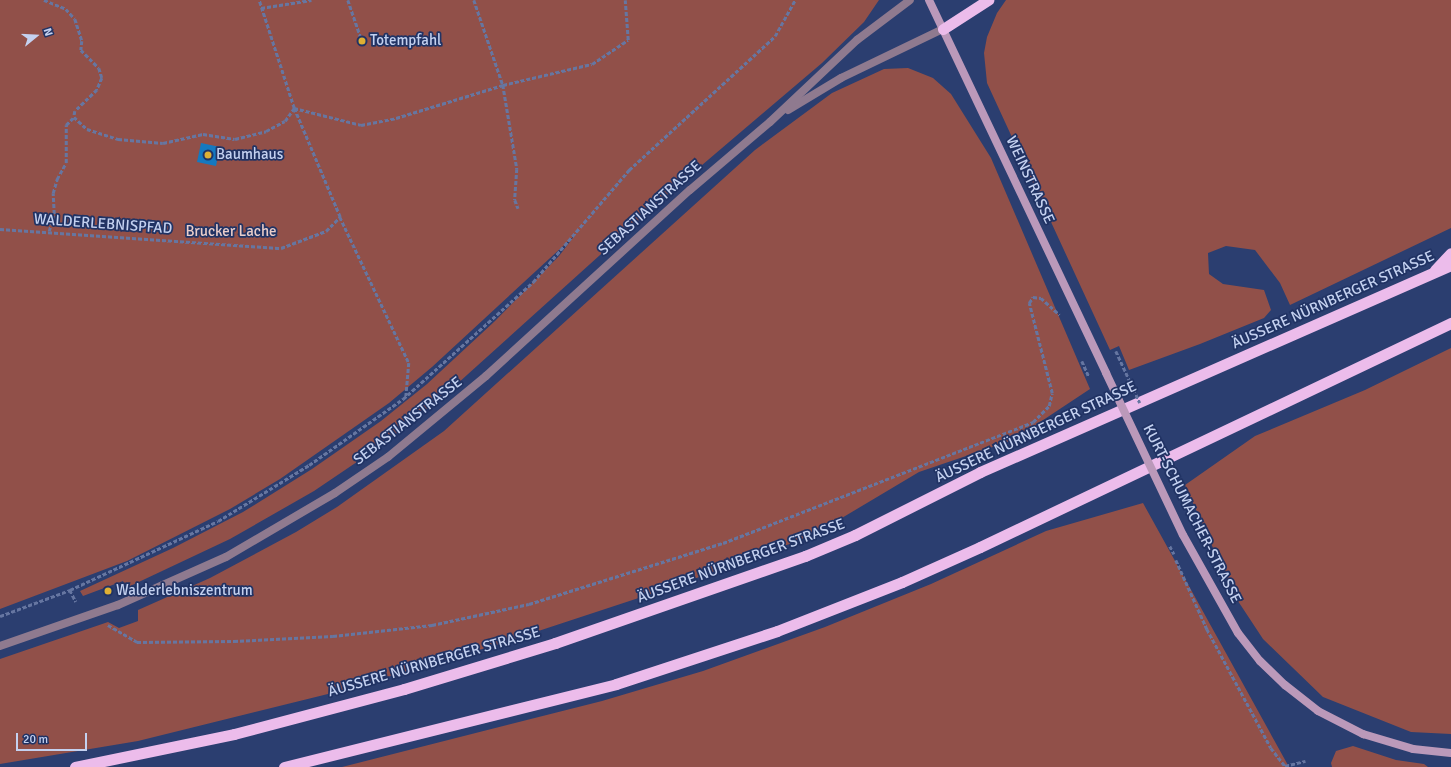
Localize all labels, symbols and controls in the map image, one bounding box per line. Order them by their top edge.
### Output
north arrow [16,16,56,56]
text: N [41,26,55,38]
place label: Totempfahl [370,32,442,50]
marker: Totempfahl [357,36,367,46]
street label: WEINSTRASSE [1002,133,1058,227]
place label: Baumhaus [216,146,283,164]
marker: Baumhaus [203,150,213,160]
street label: SEBASTIANSTRASSE [595,157,705,259]
street label: WALDERLEBNISPFAD [33,210,173,238]
park label: Brucker Lache [185,223,277,241]
street label: ÄUSSERE NÜRNBERGER STRASSE [1229,247,1437,353]
street label: SEBASTIANSTRASSE [350,373,466,469]
street label: ÄUSSERE NÜRNBERGER STRASSE [933,377,1139,487]
street label: KURT-SCHUMACHER-STRASSE [1139,422,1245,606]
street label: ÄUSSERE NÜRNBERGER STRASSE [635,515,847,607]
place label: Walderlebniszentrum [116,582,253,600]
marker: Walderlebniszentrum [103,586,113,596]
street label: ÄUSSERE NÜRNBERGER STRASSE [326,623,542,701]
scale bar [18,725,89,751]
text: 20 m [23,732,48,747]

